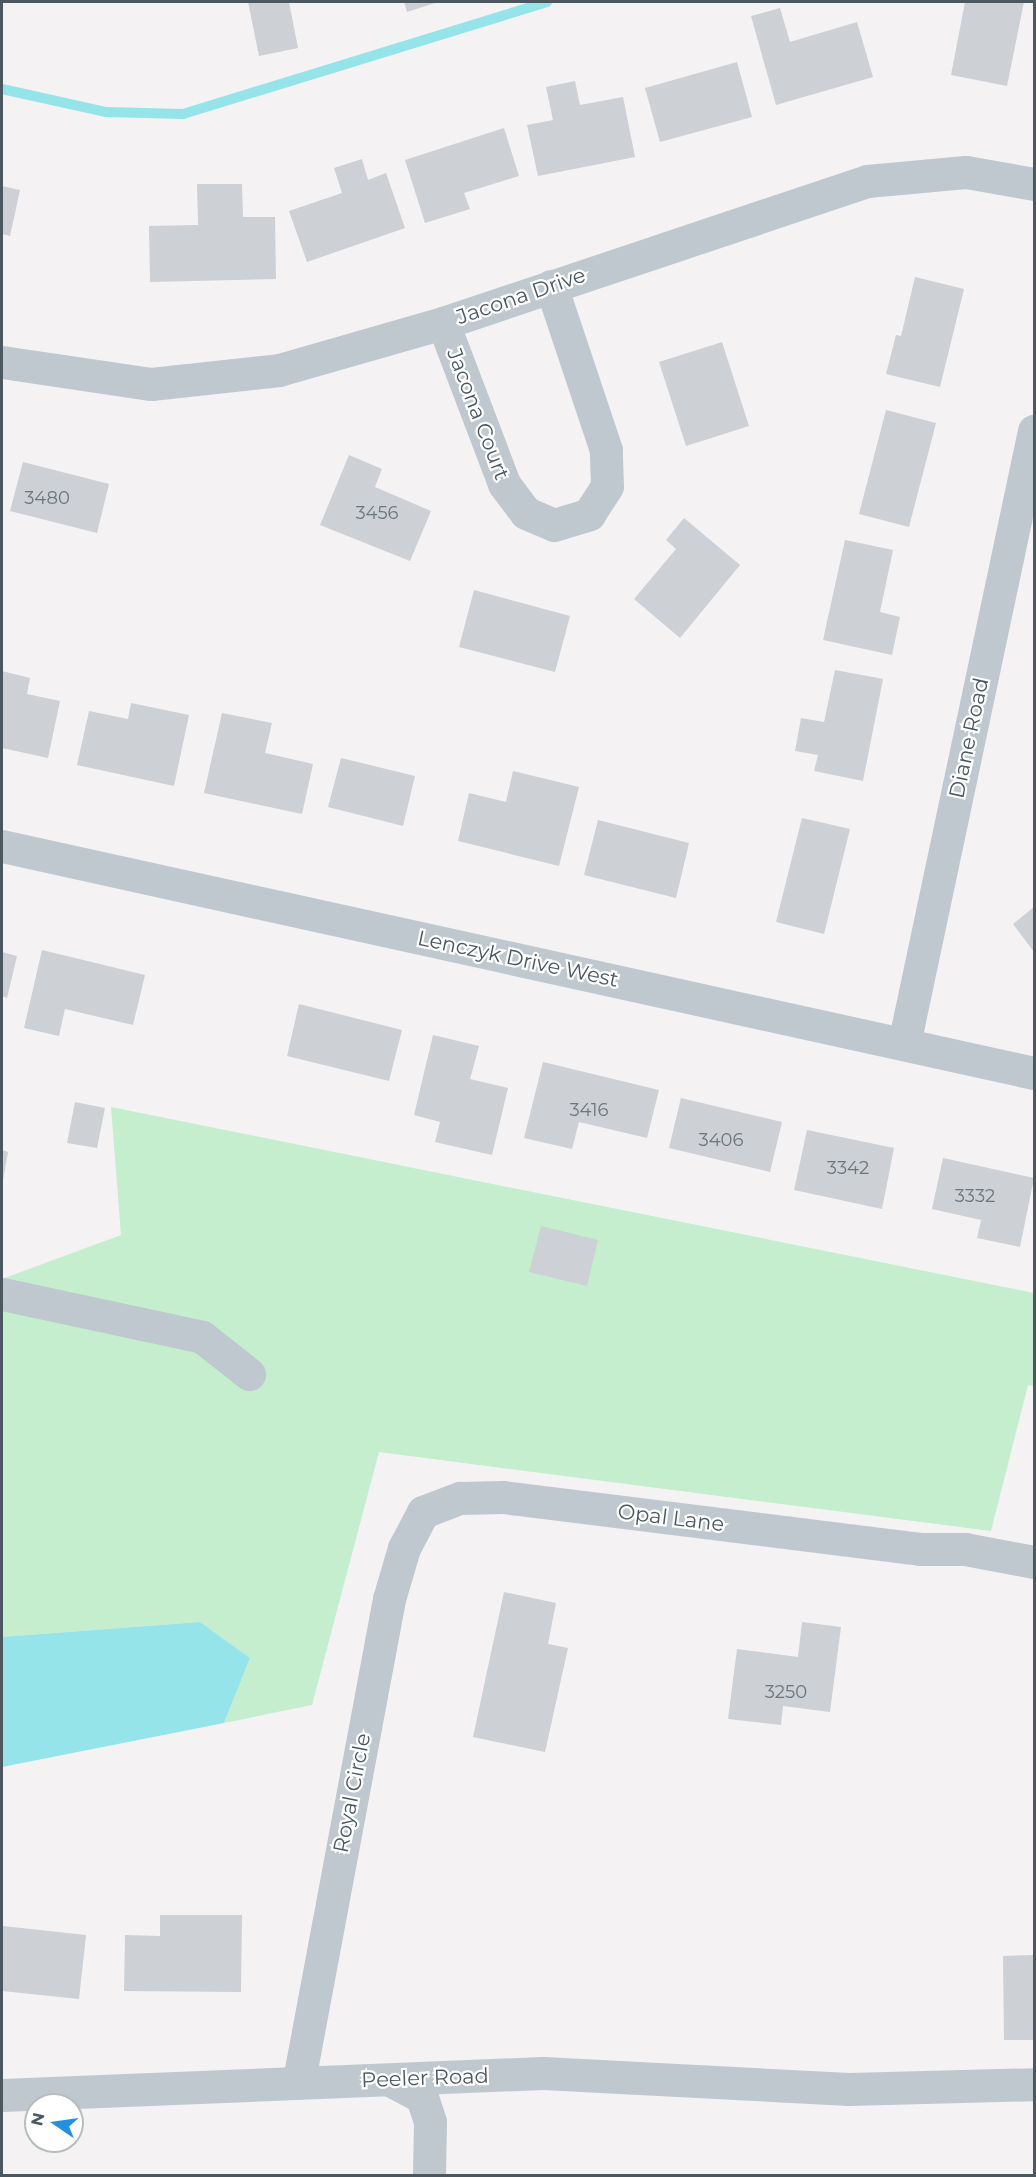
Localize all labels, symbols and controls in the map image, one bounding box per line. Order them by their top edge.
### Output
street label: Jacona Drive [453,262,589,330]
street label: Jacona Court [441,345,515,483]
house number: 3480 [24,487,70,509]
house number: 3456 [355,502,399,524]
street label: Diane Road [944,675,994,801]
street label: Lenczyk Drive West [415,925,621,993]
house number: 3416 [569,1099,609,1121]
house number: 3406 [699,1129,743,1151]
house number: 3342 [827,1157,869,1179]
house number: 3332 [955,1185,995,1207]
street label: Opal Lane [616,1499,726,1537]
house number: 3250 [765,1681,807,1703]
street label: Royal Circle [328,1731,376,1855]
street label: Peeler Road [361,2063,489,2093]
north arrow [24,2093,84,2153]
text: N [27,2111,49,2128]

